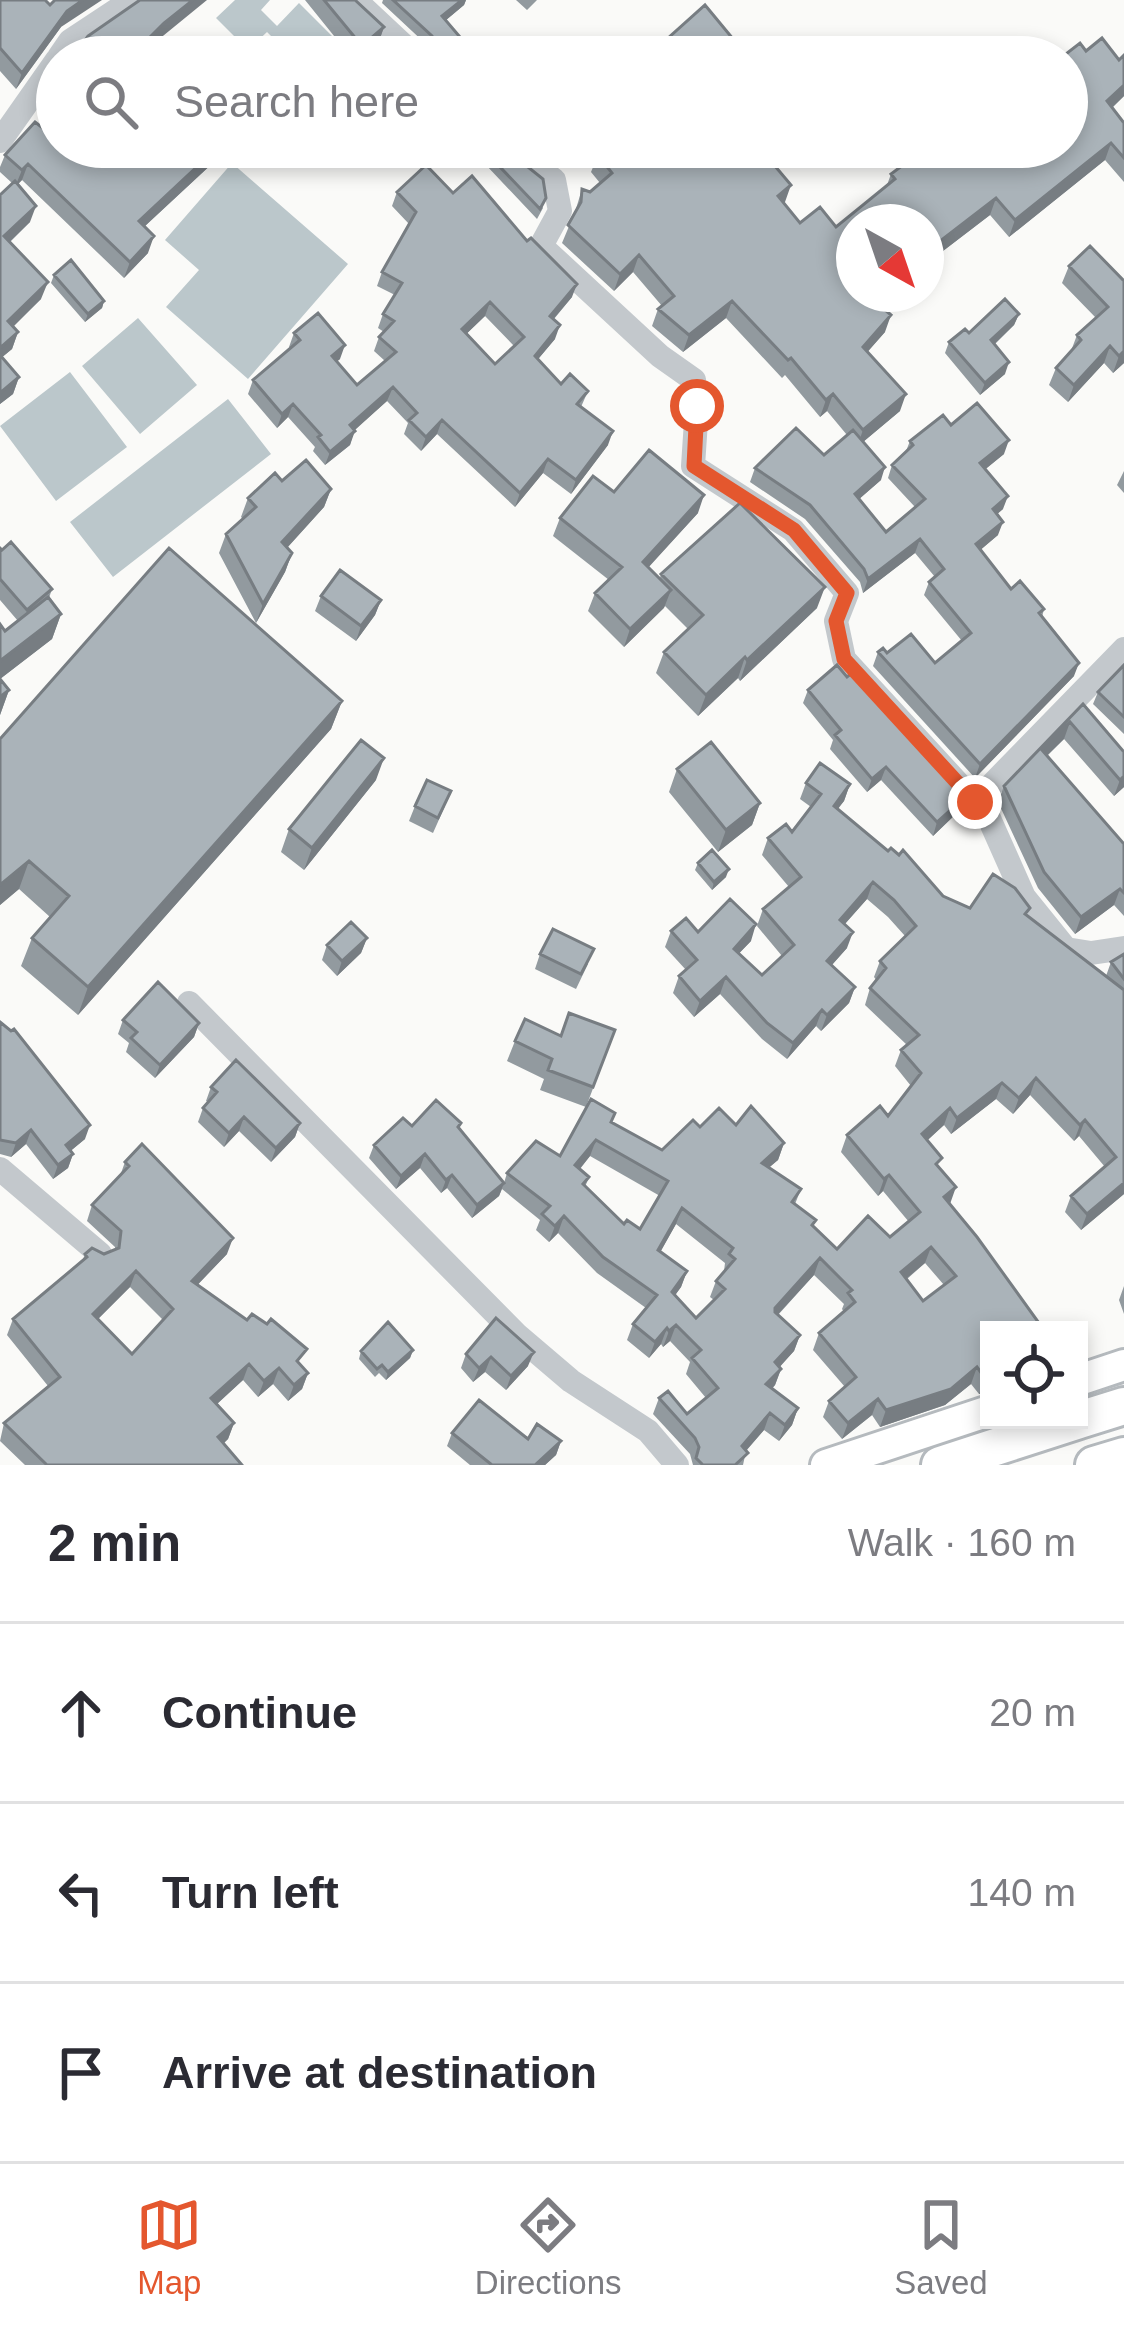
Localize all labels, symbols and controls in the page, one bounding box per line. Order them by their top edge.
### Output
search box [36,36,1088,168]
icon: search [78,69,144,135]
text: Search here [174,76,419,127]
north arrow [836,204,944,312]
route start [670,379,724,433]
route end [948,775,1002,829]
map controls [980,1321,1088,1429]
button: locate [980,1321,1088,1429]
text: 2 min [48,1515,181,1572]
text: Walk · 160 m [848,1521,1076,1564]
icon: ahead [48,1680,114,1746]
text: Continue [162,1687,357,1738]
text: 20 m [989,1691,1076,1734]
icon: left [48,1860,114,1926]
text: Turn left [162,1867,339,1918]
text: 140 m [968,1871,1076,1914]
icon: arrive [48,2040,114,2106]
text: Arrive at destination [162,2047,597,2098]
tab: Map [136,2192,202,2302]
tab: Directions [475,2192,622,2302]
tab: Saved [894,2192,988,2302]

